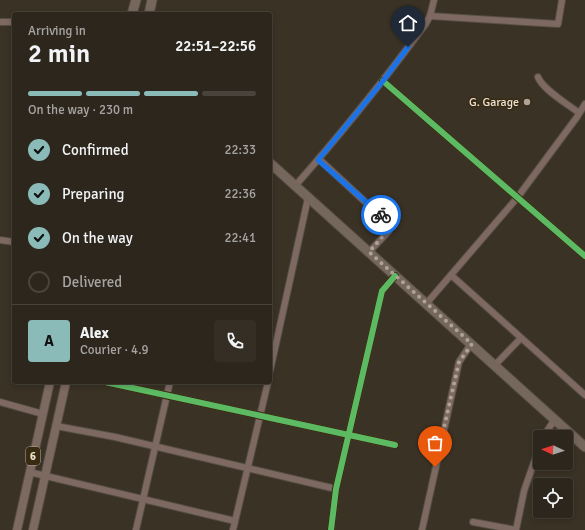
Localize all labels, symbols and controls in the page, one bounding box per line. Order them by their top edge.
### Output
pin [391,6,425,47]
icon: home [397,12,419,34]
text: Arriving in [28,23,86,39]
text: 22:51–22:56 [175,37,256,55]
text: 2 min [28,38,90,70]
place label: G. Garage [469,95,519,110]
marker: G. Garage [522,97,532,107]
text: On the way · 230 m [28,102,133,118]
icon: check [28,139,50,161]
text: Confirmed [62,141,129,159]
text: 22:33 [224,142,256,158]
icon: check [28,183,50,205]
text: Preparing [62,185,125,203]
text: 22:36 [224,186,256,202]
courier [361,195,401,235]
icon: bike [370,204,392,226]
icon: check [28,227,50,249]
text: On the way [62,229,133,247]
text: 22:41 [224,230,256,246]
text: Delivered [62,273,122,291]
button: phone [214,320,256,362]
text: Alex [80,324,109,342]
text: A [44,332,54,350]
text: Courier · 4.9 [80,342,149,358]
pin [418,426,452,467]
north arrow [533,430,573,470]
map controls [533,430,573,518]
icon: bag [424,432,446,454]
road number: 6 [26,447,40,465]
button: locate [533,478,573,518]

